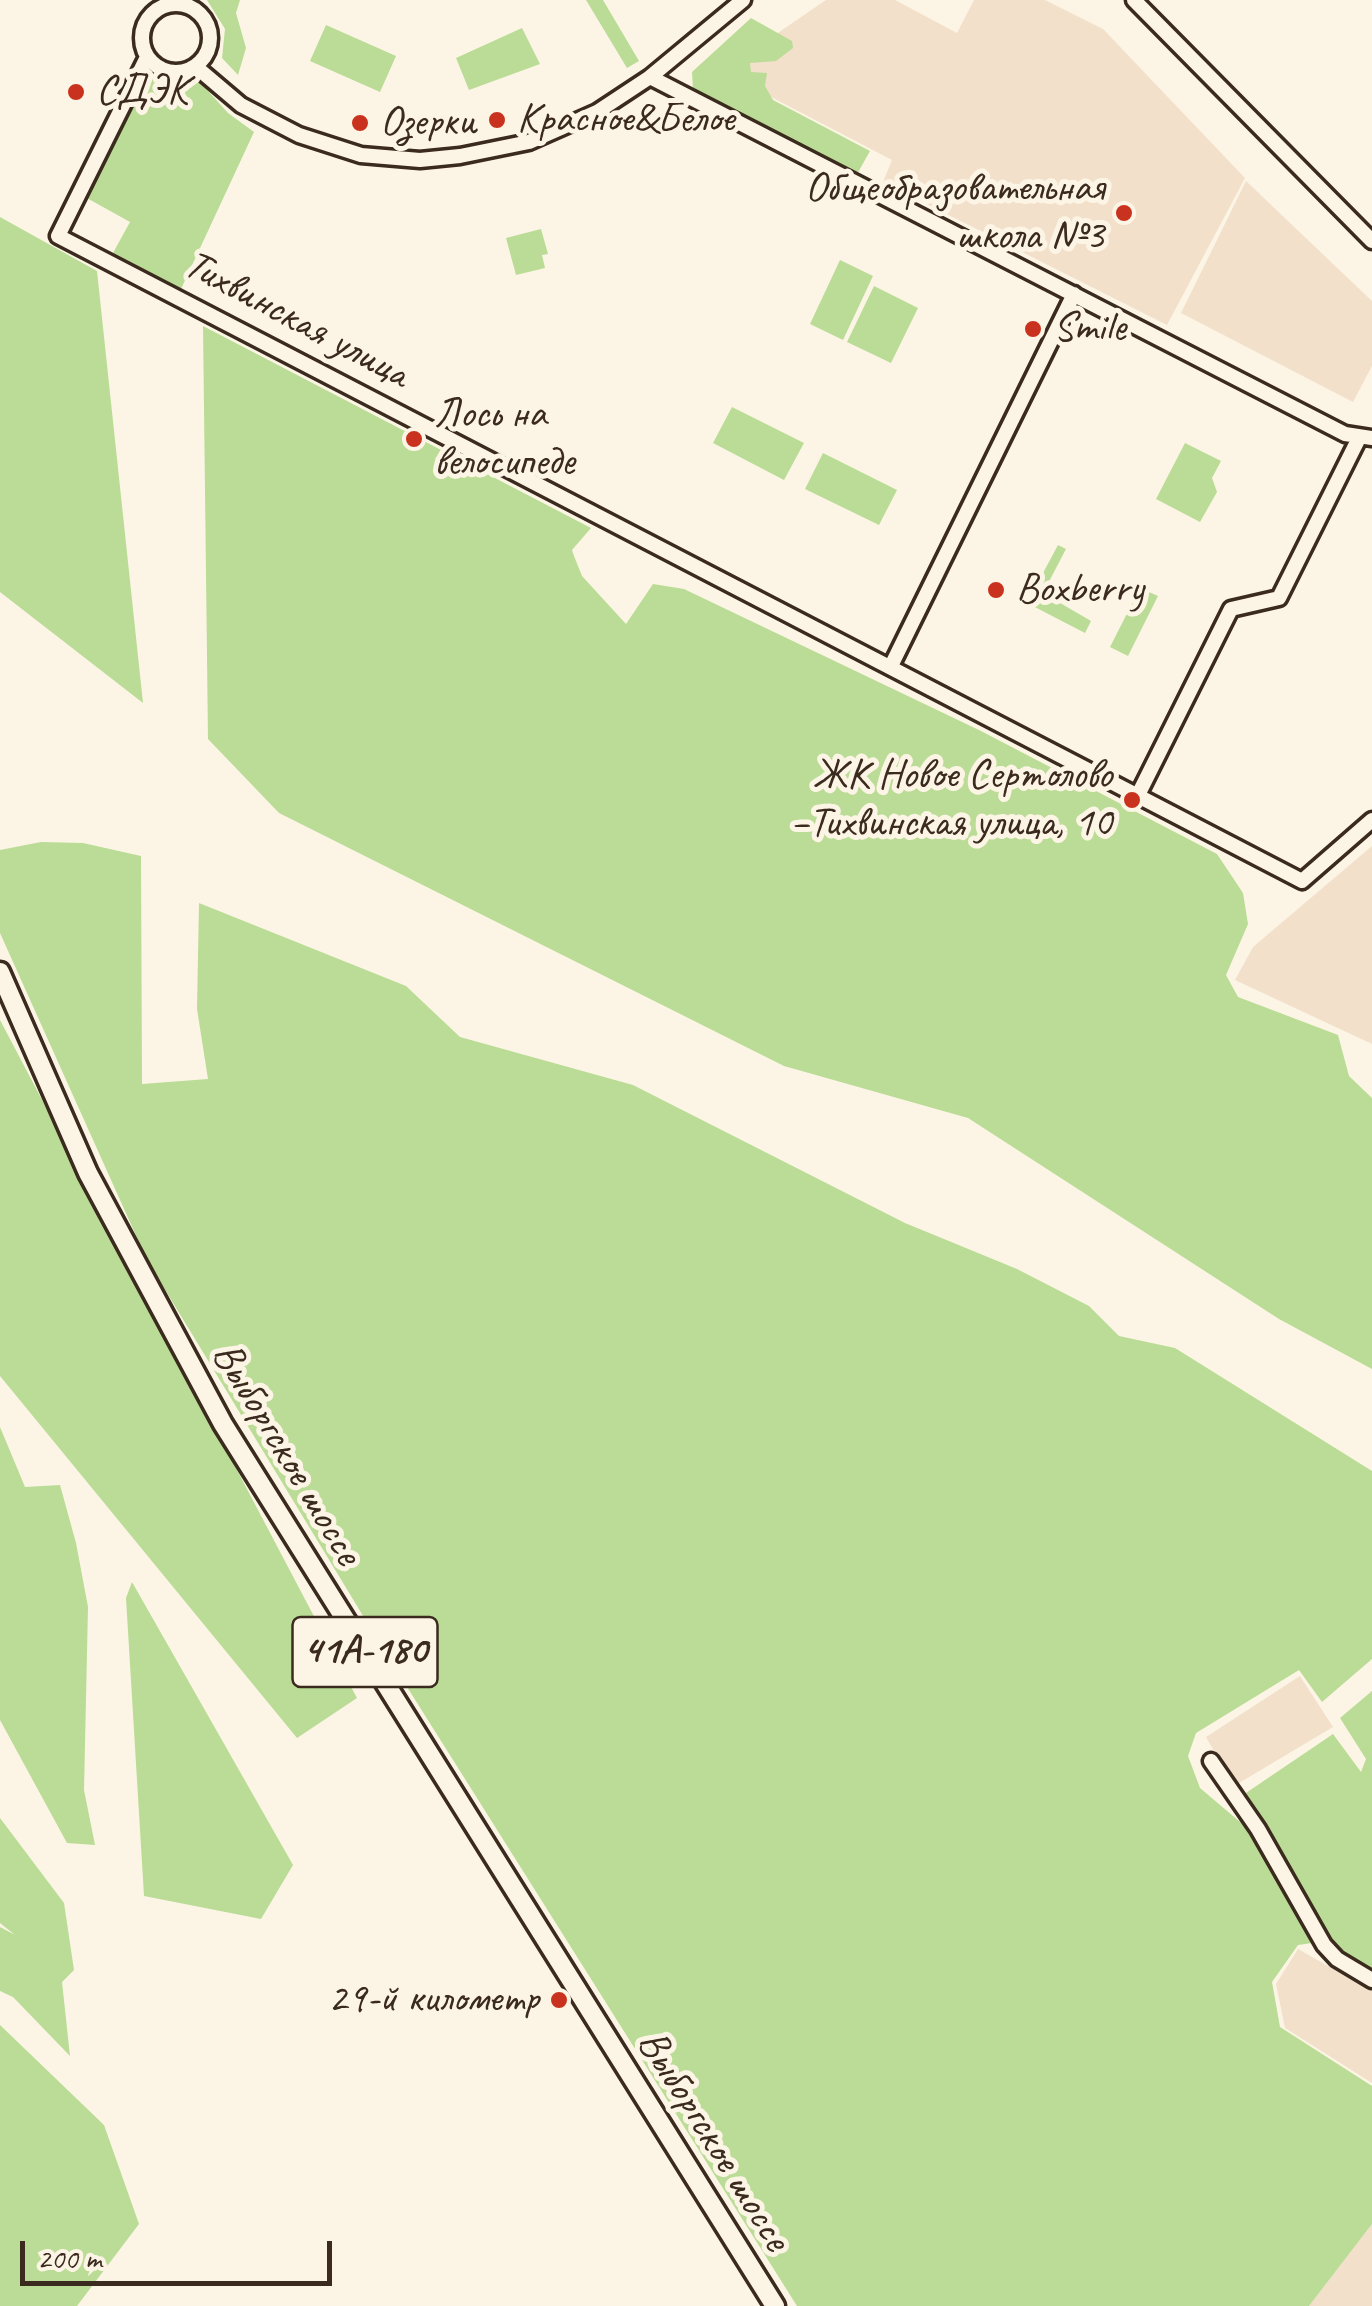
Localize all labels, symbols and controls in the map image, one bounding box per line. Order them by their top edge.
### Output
place label: СДЭК [96,67,188,117]
marker: СДЭК [65,81,87,103]
place label: Красное&Белое [517,95,734,145]
place label: Озерки [380,98,476,148]
marker: Красное&Белое [486,109,508,131]
marker: Озерки [349,112,371,134]
place label: Общеобразовательная школа №3 [805,164,1104,262]
marker: Общеобразовательная школа №3 [1113,202,1135,224]
street label: Тихвинская улица [175,240,417,400]
place label: Smile [1053,304,1126,354]
marker: Smile [1022,318,1044,340]
place label: Лось на велосипеде [434,390,574,488]
marker: Лось на велосипеде [403,428,425,450]
place label: Boxberry [1016,565,1144,615]
marker: Boxberry [985,579,1007,601]
place label: ЖК Новое Сертолово –Тихвинская улица, 10 [790,751,1112,849]
marker: ЖК Новое Сертолово –Тихвинская улица, 10 [1121,789,1143,811]
street label: Выборгское шоссе [200,1334,372,1574]
road number: 41А-180 [292,1617,438,1687]
place label: 29-й километр [328,1975,539,2025]
marker: 29-й километр [548,1989,570,2011]
street label: Выборгское шоссе [625,2021,801,2261]
scale bar [25,2221,338,2283]
text: 200 m [37,2239,102,2277]

